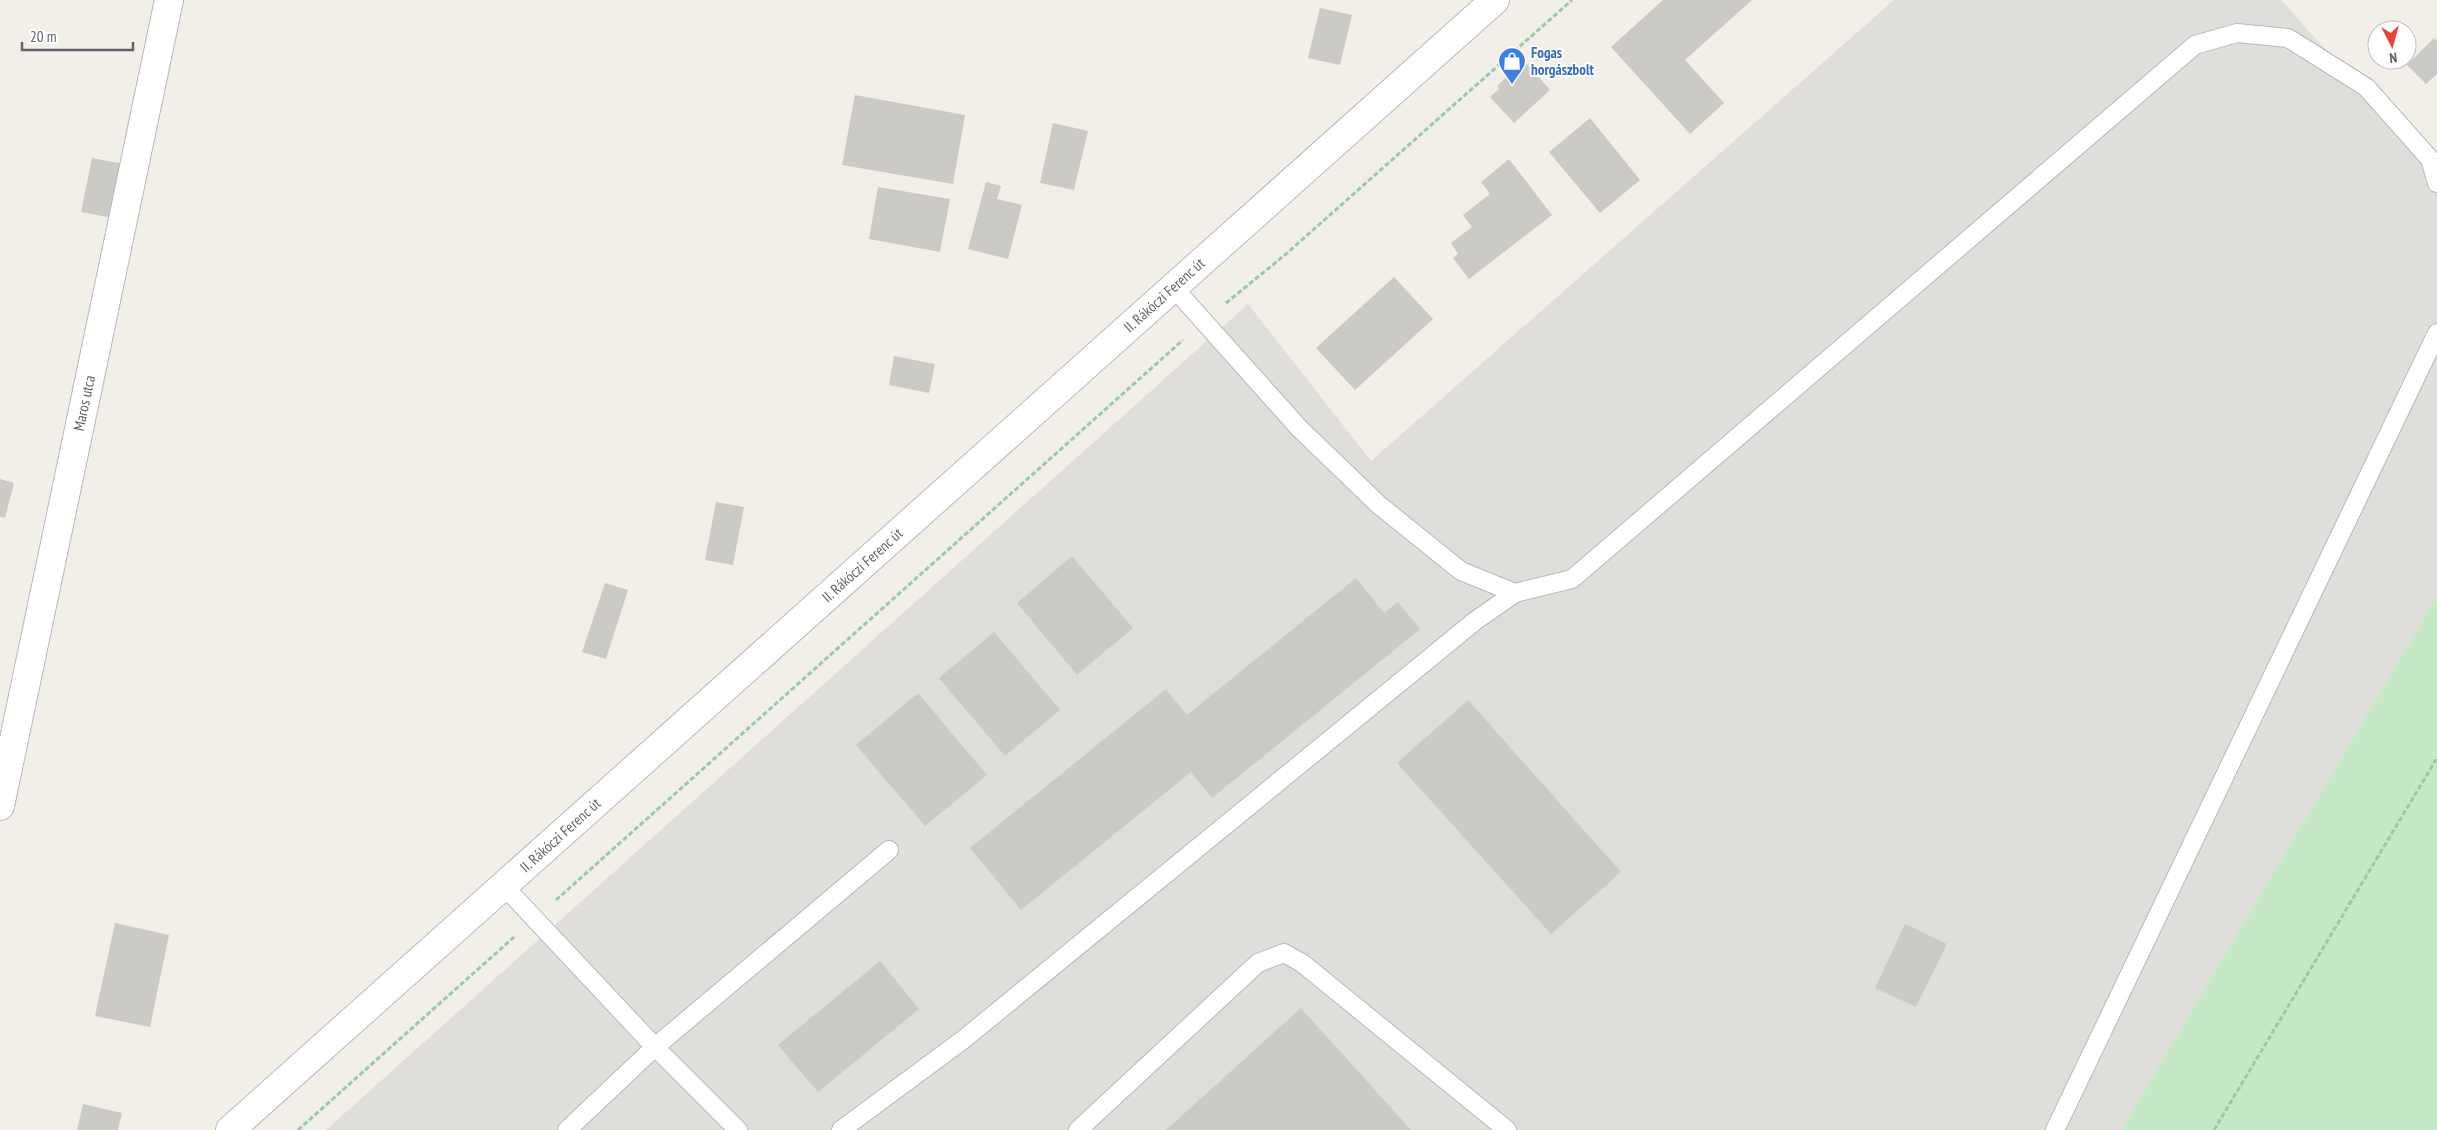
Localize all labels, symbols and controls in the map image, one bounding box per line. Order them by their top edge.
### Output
scale bar [22,20,134,52]
north arrow [2367,20,2417,70]
text: 20 m [30,27,56,46]
place label: Fogas horgászbolt [1531,43,1595,79]
shop icon: Fogas horgászbolt [1497,46,1527,85]
text: N [2389,49,2398,67]
street label: II. Rákóczi Ferenc út [1120,254,1208,336]
street label: Maros utca [69,374,99,432]
street label: II. Rákóczi Ferenc út [818,524,906,606]
street label: II. Rákóczi Ferenc út [516,794,604,876]

